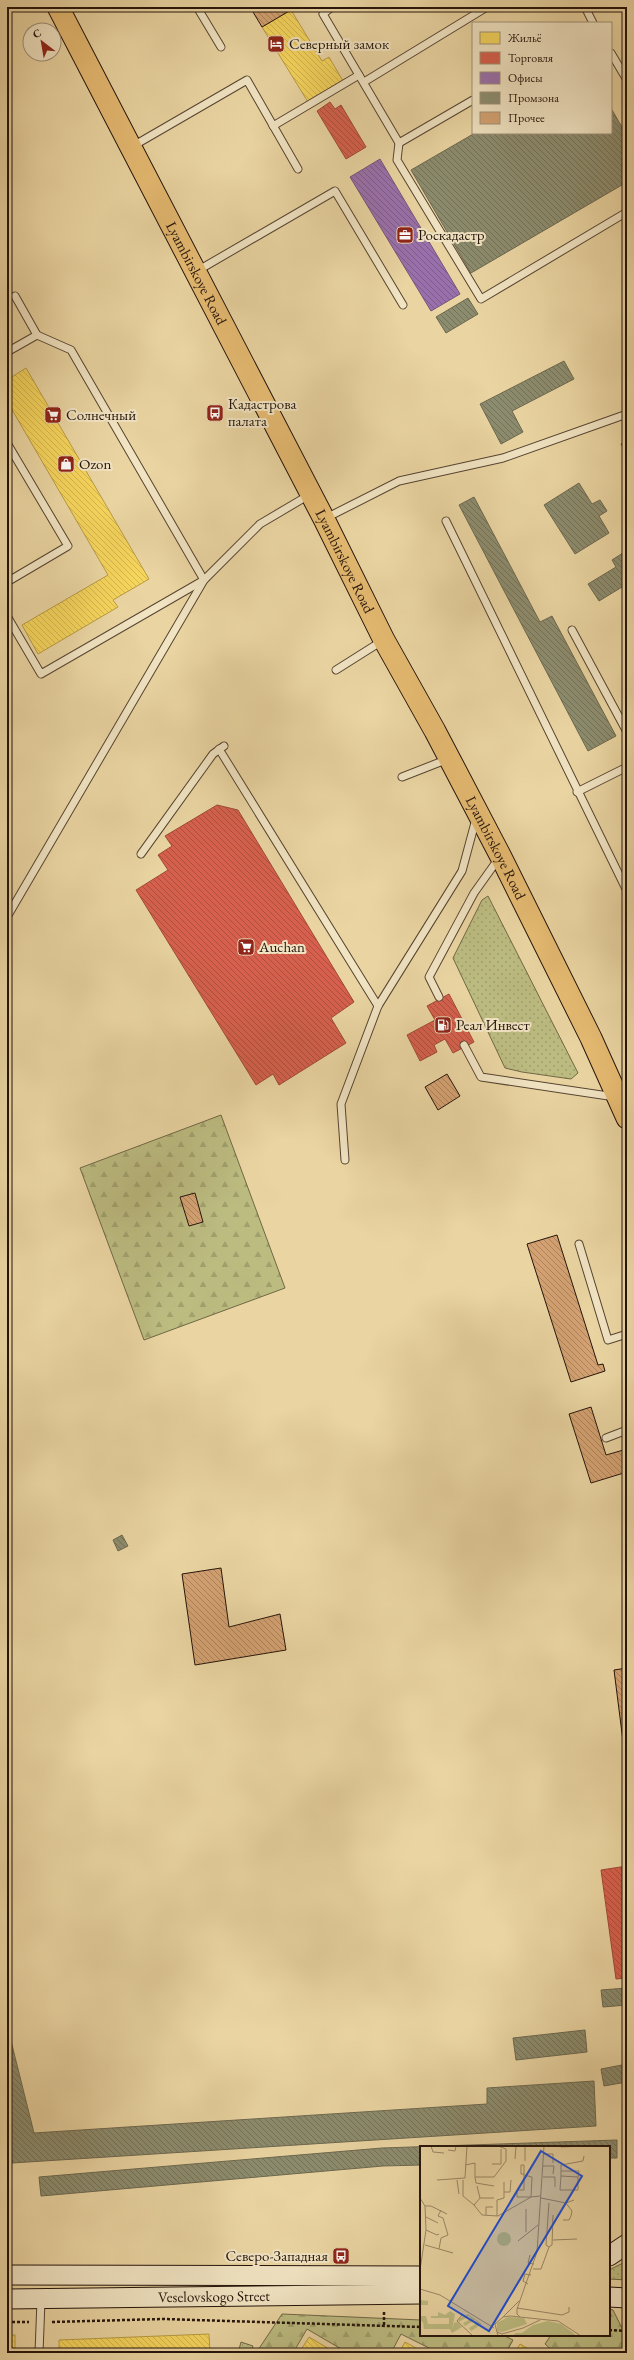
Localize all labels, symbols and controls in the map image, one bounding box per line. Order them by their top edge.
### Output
north arrow [22,22,62,62]
legend [472,22,612,134]
text: С [30,25,44,41]
text: Жильё [507,30,542,46]
hotel icon: Северный замок [266,34,286,54]
place label: Северный замок [289,34,389,53]
text: Торговля [508,50,554,66]
text: Офисы [508,70,543,86]
text: Промзона [508,90,559,106]
text: Прочее [508,110,545,126]
street label: Lyambirskoye Road [162,218,232,328]
office icon: Роскадастр [395,225,415,245]
place label: Роскадастр [418,225,485,244]
place label: Кадастрова палата [228,394,297,430]
bus stop icon: Кадастрова палата [205,403,225,423]
supermarket icon: Солнечный [43,405,63,425]
place label: Солнечный [66,405,136,424]
shop icon: Ozon [56,454,76,474]
place label: Ozon [79,454,112,473]
street label: Lyambirskoye Road [311,506,379,617]
street label: Lyambirskoye Road [462,793,531,903]
supermarket icon: Auchan [236,937,256,957]
place label: Auchan [258,937,305,956]
fuel station icon: Реал Инвест [433,1015,453,1035]
place label: Реал Инвест [456,1015,530,1034]
inset map [420,2146,610,2336]
place label: Северо-Западная [225,2246,328,2265]
bus stop icon: Северо-Западная [331,2246,351,2266]
street label: Veselovskogo Street [158,2286,270,2306]

